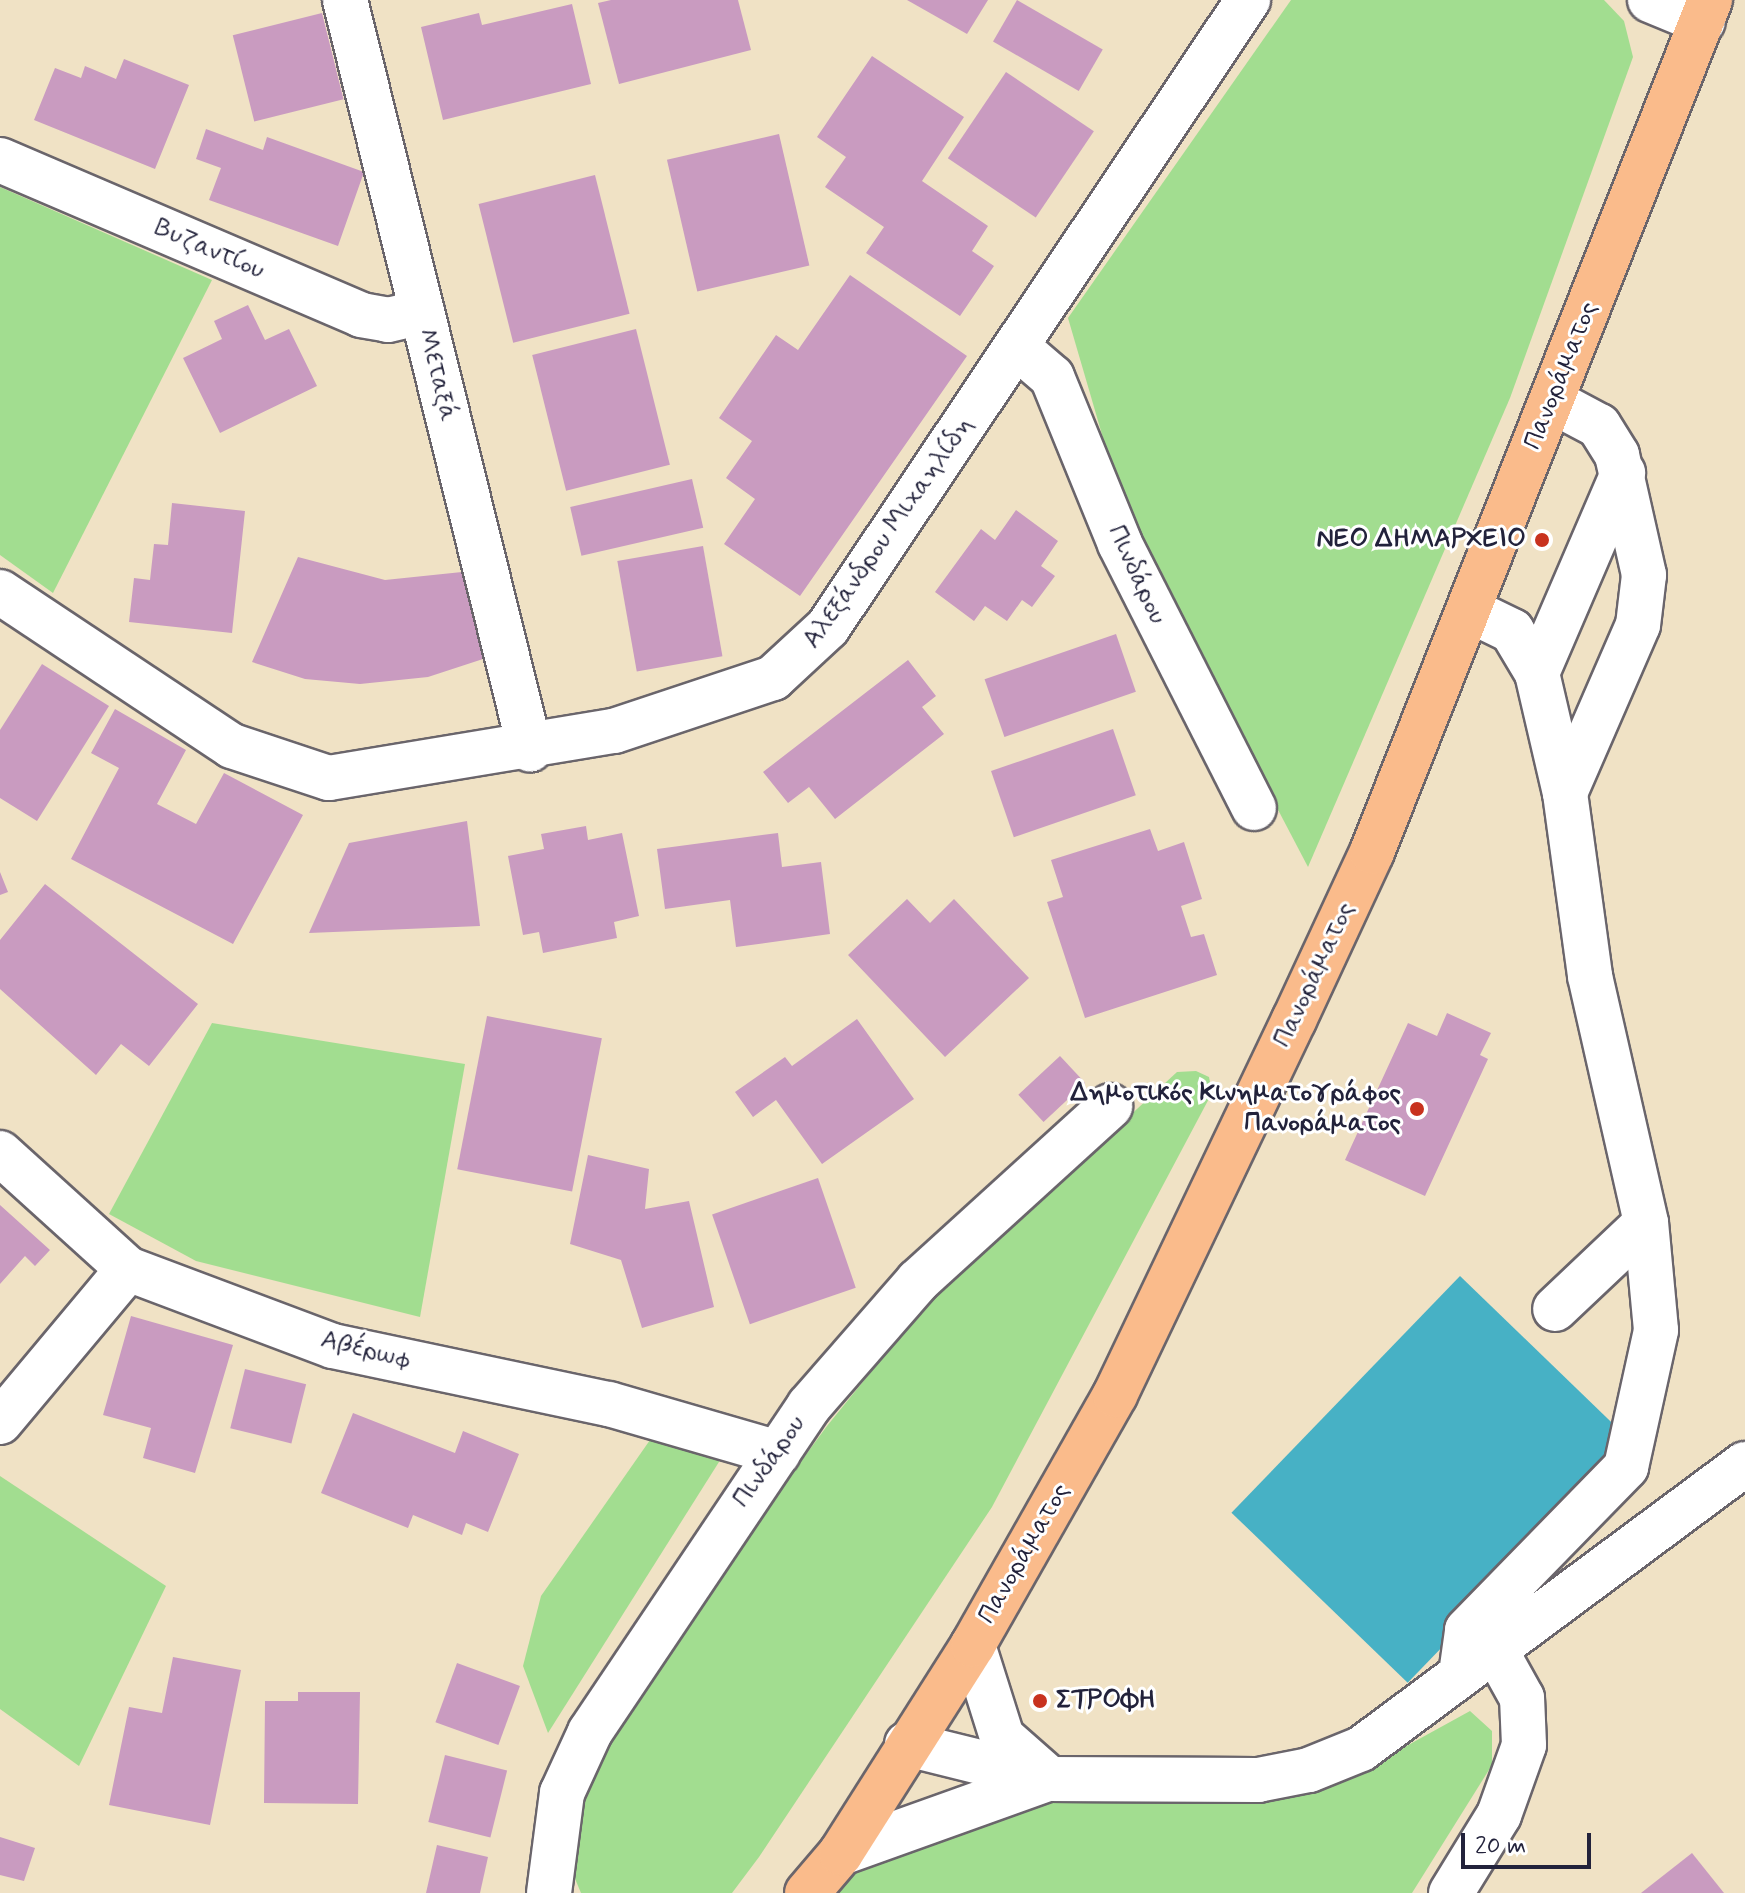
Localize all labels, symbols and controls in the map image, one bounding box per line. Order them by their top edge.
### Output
street label: Βυζαντίου [149,213,269,287]
street label: Πανοράματος [1518,297,1606,455]
street label: Μεταξά [410,325,464,425]
street label: Aλεξάνδρου Mιχαηλίδη [797,411,981,655]
street label: Πινδάρου [1100,521,1172,629]
place label: ΝΕΟ ΔΗΜΑΡΧΕΙΟ [1316,524,1526,556]
marker: ΝΕΟ ΔΗΜΑΡΧΕΙΟ [1533,531,1551,549]
street label: Πανοράματος [1268,897,1362,1053]
place label: Δημοτικός Κινηματογράφος Πανοράματος [1070,1078,1401,1140]
marker: Δημοτικός Κινηματογράφος Πανοράματος [1408,1100,1426,1118]
street label: Αβέρωφ [317,1325,415,1377]
street label: Πινδάρου [727,1410,813,1514]
street label: Πανοράματος [972,1478,1078,1630]
place label: ΣΤΡΟΦΗ [1056,1685,1156,1717]
marker: ΣΤΡΟΦΗ [1031,1692,1049,1710]
scale bar [1465,1817,1595,1867]
text: 20 m [1475,1831,1526,1862]

